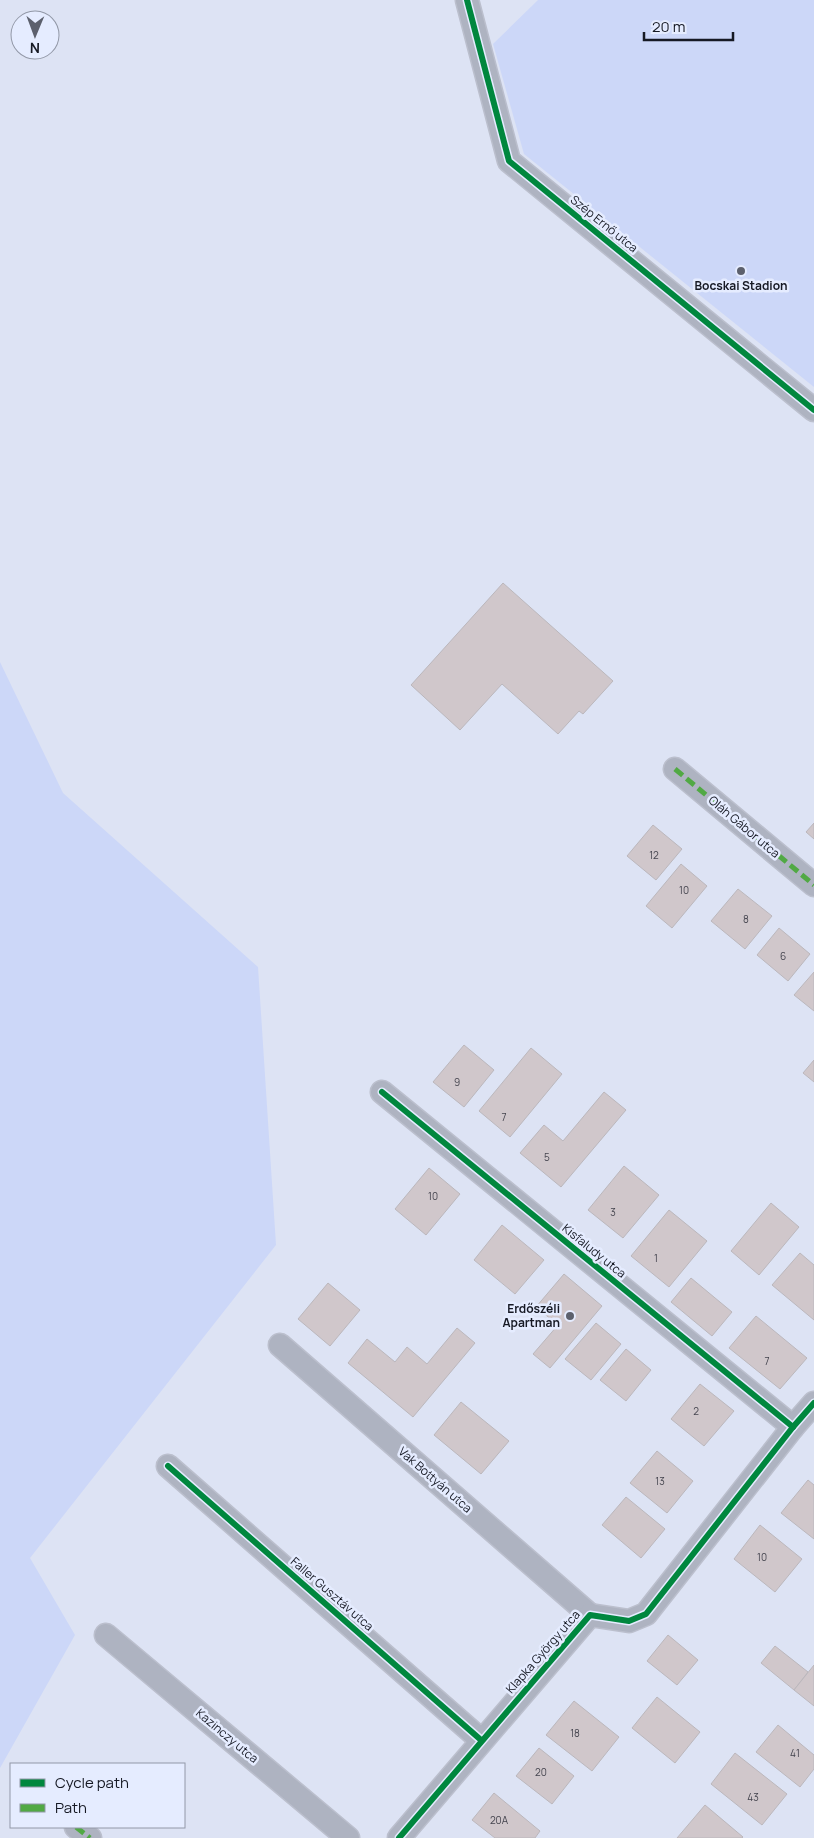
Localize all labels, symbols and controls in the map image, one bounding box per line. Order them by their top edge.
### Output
north arrow [10,10,60,60]
scale bar [644,10,733,42]
text: 20 m [652,16,685,37]
text: N [30,39,40,58]
street label: Szép Ernő utca [567,191,642,256]
marker: Bocskai Stadion [735,265,747,277]
place label: Bocskai Stadion [694,277,788,294]
street label: Oláh Gábor utca [705,792,784,862]
house number: 12 [649,848,659,862]
house number: 10 [679,883,689,897]
house number: 8 [743,912,749,926]
house number: 6 [780,949,786,963]
house number: 9 [454,1075,460,1089]
house number: 7 [501,1110,507,1124]
house number: 5 [544,1150,550,1164]
house number: 10 [428,1189,438,1203]
house number: 3 [610,1205,616,1219]
street label: Kisfaludy utca [559,1220,630,1282]
house number: 1 [654,1251,658,1265]
place label: Erdőszéli Apartman [502,1300,560,1331]
marker: Erdőszéli Apartman [564,1310,576,1322]
house number: 7 [764,1354,770,1368]
house number: 2 [693,1404,699,1418]
street label: Vak Bottyán utca [395,1443,476,1516]
house number: 13 [655,1474,665,1488]
house number: 10 [757,1550,767,1564]
street label: Faller Gusztáv utca [287,1553,377,1634]
street label: Klapka György utca [502,1606,584,1697]
street label: Kazinczy utca [193,1705,262,1767]
house number: 18 [570,1726,580,1740]
house number: 41 [790,1746,800,1760]
legend [10,1763,185,1828]
house number: 20 [535,1765,547,1779]
text: Cycle path [55,1772,129,1793]
house number: 43 [747,1790,759,1804]
text: Path [55,1797,87,1818]
house number: 20A [490,1813,509,1827]

